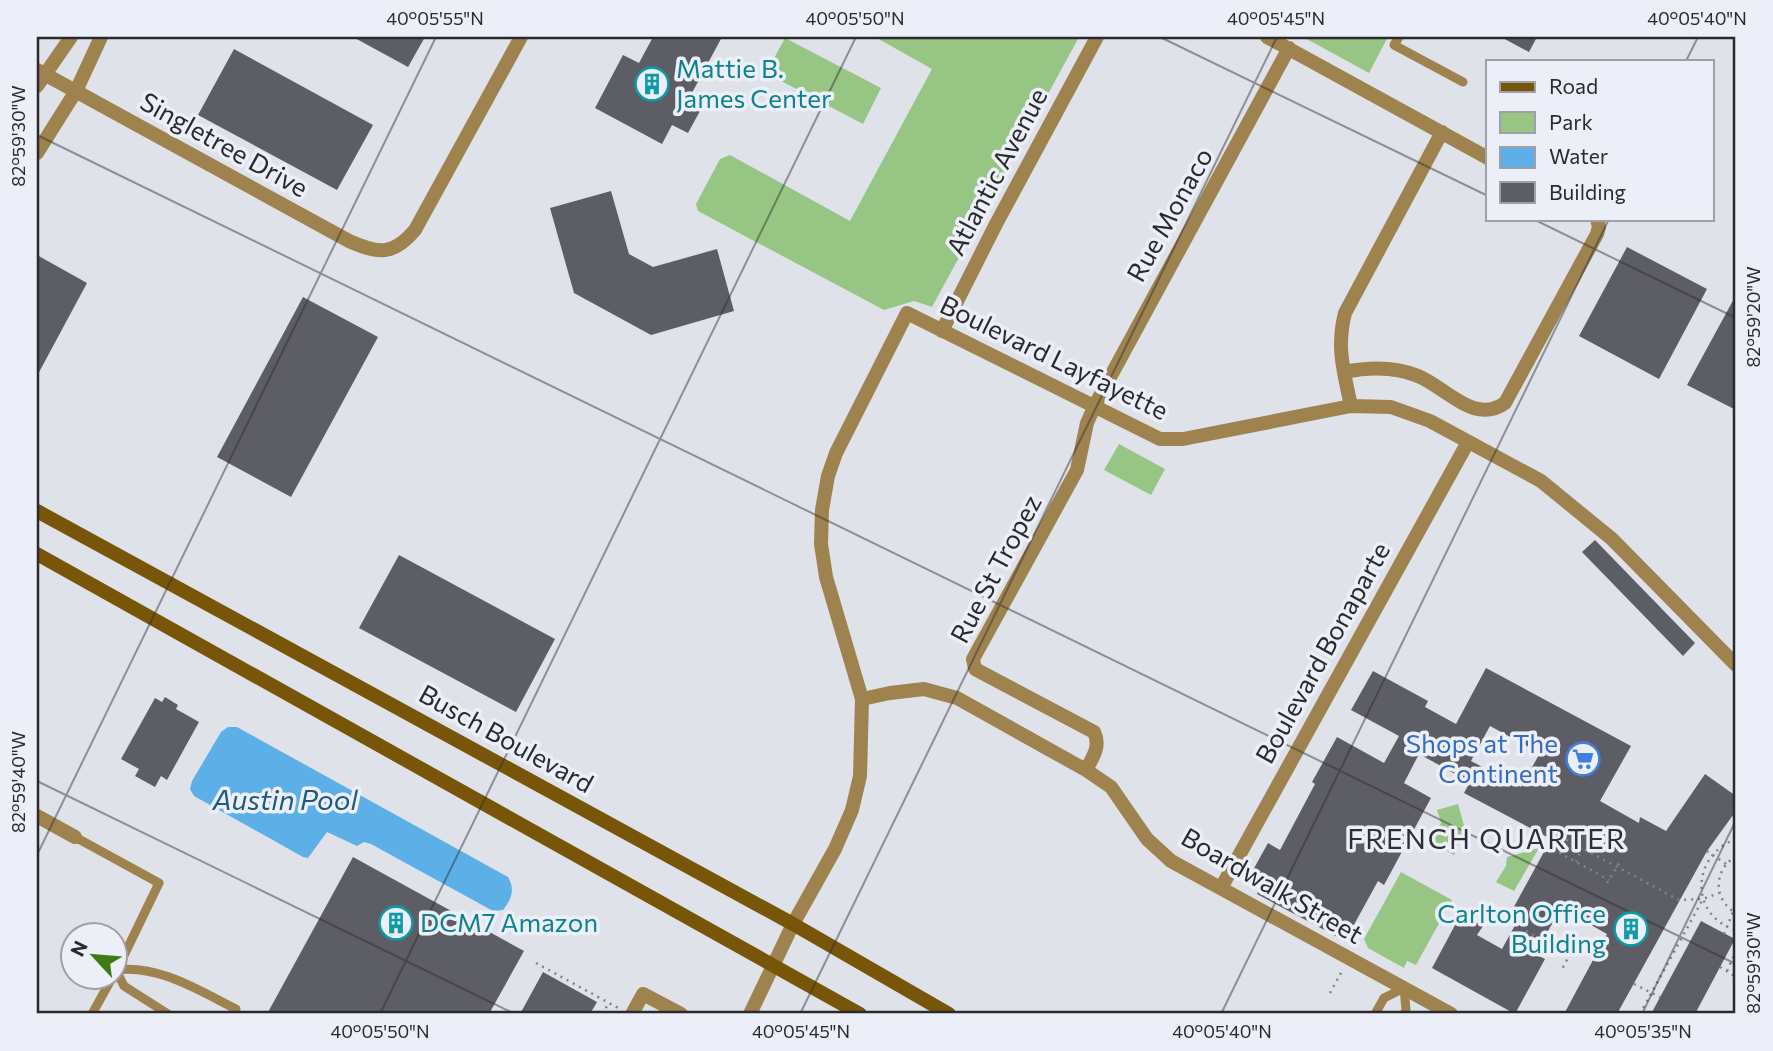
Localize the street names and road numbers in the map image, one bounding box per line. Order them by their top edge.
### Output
street label: Atlantic Avenue [939,83,1053,260]
street label: Singletree Drive [135,85,314,203]
street label: Rue Monaco [1119,142,1218,286]
street label: Boulevard Layfayette [936,288,1174,425]
street label: Rue St Tropez [943,489,1047,648]
street label: Boulevard Bonaparte [1248,536,1395,768]
street label: Busch Boulevard [414,677,599,798]
street label: Boardwalk Street [1177,820,1369,949]

